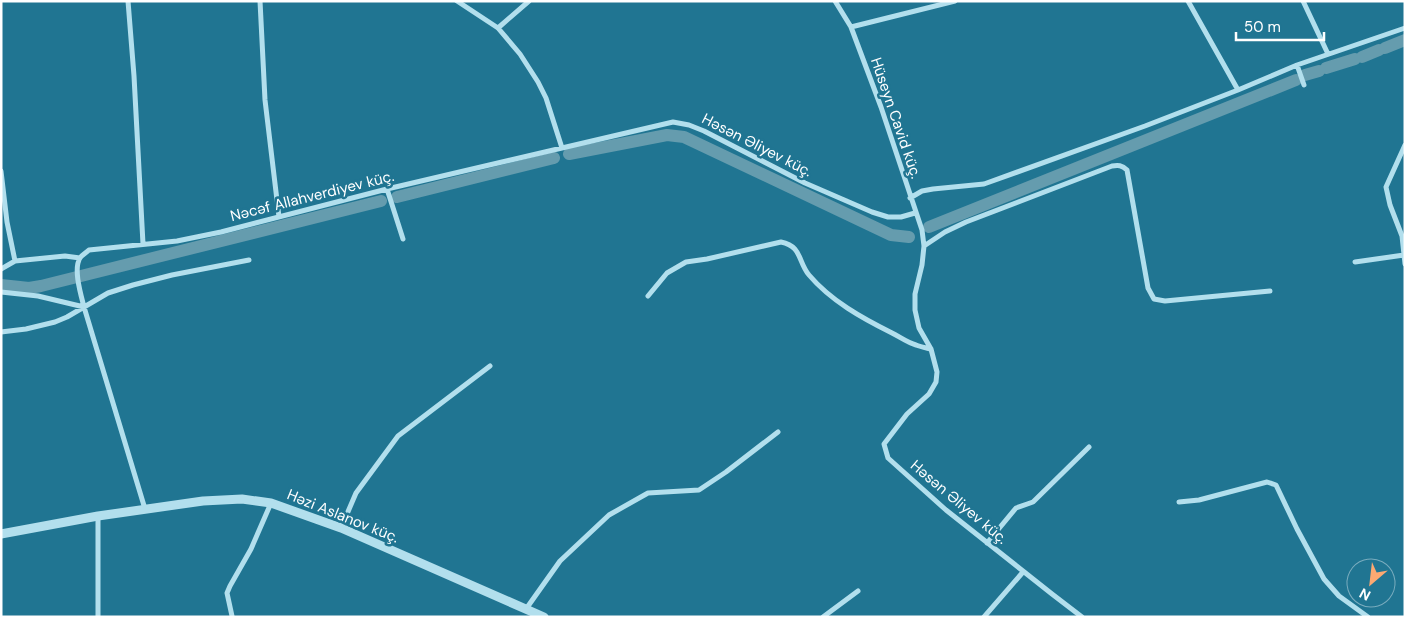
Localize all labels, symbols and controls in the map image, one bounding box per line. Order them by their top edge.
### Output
scale bar [1236,10,1324,42]
text: 50 m [1244,17,1281,37]
street label: Hüseyn Cavid küç. [866,55,926,181]
street label: Həsən Əliyev küç. [699,109,815,181]
street label: Nəcəf Allahverdiyev küç. [228,166,396,226]
street label: Həsən Əliyev küç. [906,455,1012,549]
street label: Həzi Aslanov küç. [284,484,402,548]
north arrow [1346,558,1396,608]
text: N [1356,584,1374,605]

